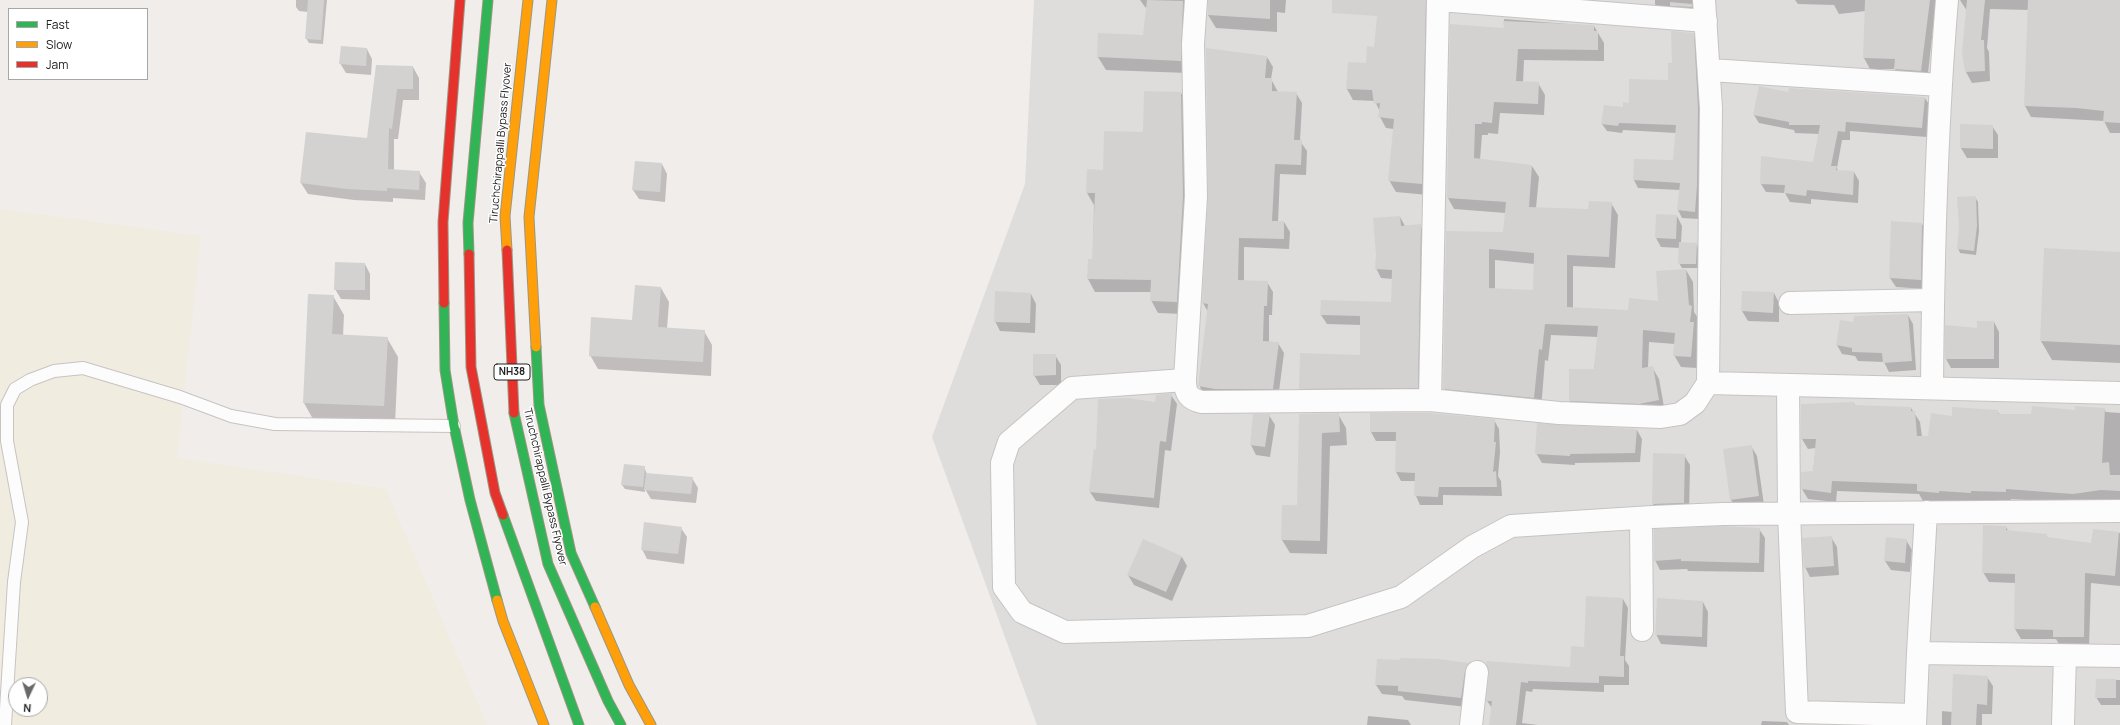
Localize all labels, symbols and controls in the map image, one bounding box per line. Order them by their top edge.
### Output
legend [8,8,148,80]
text: Fast [46,16,70,33]
text: Slow [46,36,72,53]
text: Jam [46,56,68,73]
street label: Tiruchchirappalli Bypass Flyover [487,62,515,224]
road number: NH38 [494,364,530,380]
street label: Tiruchchirappalli Bypass Flyover [520,407,570,567]
north arrow [8,677,48,717]
text: N [23,701,32,716]

